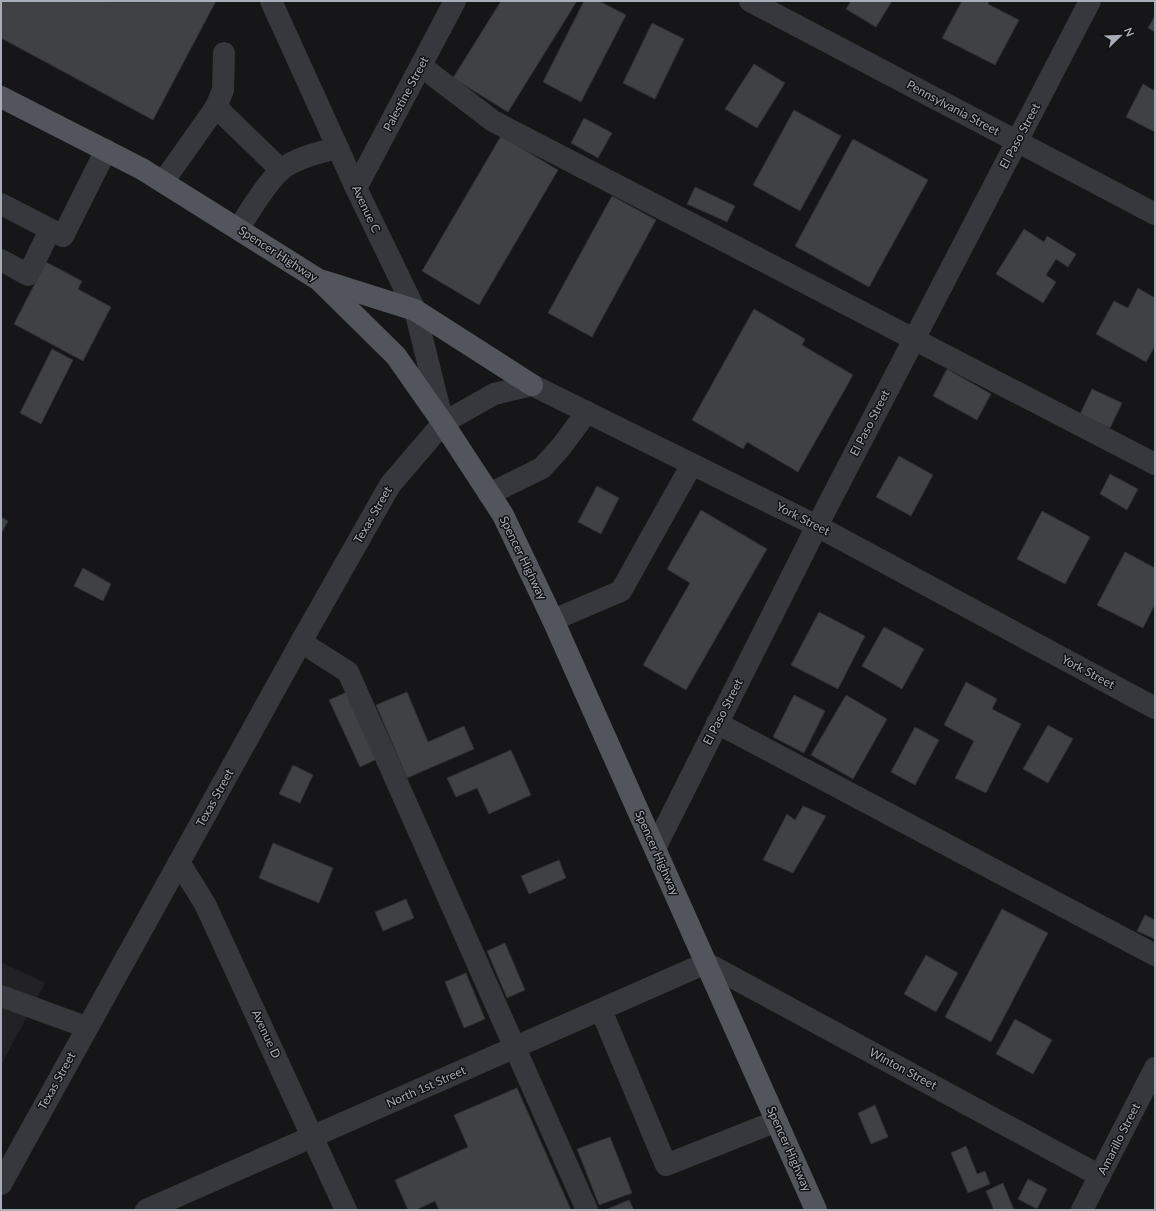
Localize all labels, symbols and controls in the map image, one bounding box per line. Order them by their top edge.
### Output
north arrow [1100,16,1140,56]
text: N [1122,25,1137,38]
street label: Palestine Street [380,53,432,134]
street label: Pennsylvania Street [904,77,1003,139]
street label: El Paso Street [996,100,1044,171]
street label: Avenue C [349,183,384,235]
street label: Spencer Highway [236,222,321,285]
street label: El Paso Street [846,386,893,458]
street label: Texas Street [350,483,395,546]
street label: York Street [774,499,833,539]
street label: Spencer Highway [497,513,551,603]
street label: York Street [1059,651,1118,692]
street label: El Paso Street [699,675,746,747]
street label: Texas Street [193,766,237,829]
street label: Spencer Highway [632,808,683,898]
street label: Avenue D [249,1007,284,1060]
street label: Winton Street [867,1044,940,1093]
street label: Texas Street [35,1049,79,1112]
street label: North 1st Street [384,1062,468,1111]
street label: Amarillo Street [1094,1100,1143,1177]
street label: Spencer Highway [764,1104,815,1194]

